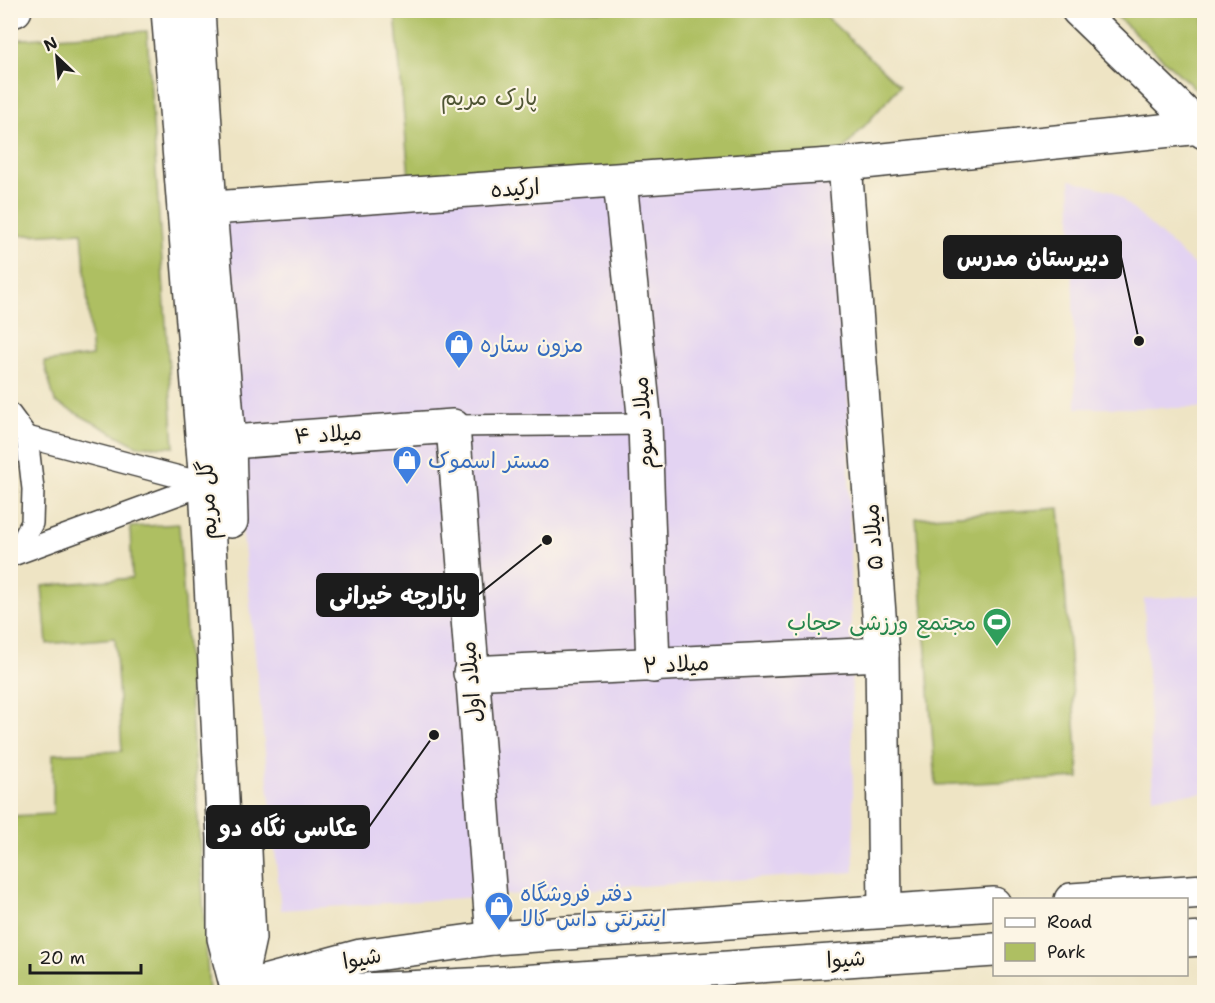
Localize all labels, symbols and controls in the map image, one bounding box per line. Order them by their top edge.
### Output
north arrow [27,27,87,87]
text: N [40,32,61,56]
park label: پارک مریم [441,83,537,114]
street label: ارکیده [489,172,541,204]
callout: دبیرستان مدرس [944,236,1121,278]
text: دبیرستان مدرس [957,242,1109,274]
shop icon: مزون ستاره [443,328,475,370]
place label: مزون ستاره [480,330,583,359]
street label: میلاد سوم [625,375,664,470]
street label: میلاد ۴ [293,417,363,451]
shop icon: مستر اسموک [391,444,423,486]
place label: مستر اسموک [428,446,550,475]
street label: گل مریم [190,459,226,540]
street label: میلاد ۵ [856,503,890,571]
callout: بازارچه خیرانی [317,574,478,616]
text: بازارچه خیرانی [329,580,467,612]
sports icon: مجتمع ورزشی حجاب [981,606,1013,648]
place label: مجتمع ورزشی حجاب [787,608,976,639]
street label: میلاد اول [453,640,489,724]
street label: میلاد ۲ [642,648,710,680]
callout: عکاسی نگاه دو [207,806,369,848]
text: عکاسی نگاه دو [217,812,357,844]
place label: دفتر فروشگاه اینترنتی داس کالا [520,879,666,933]
shop icon: دفتر فروشگاه اینترنتی داس کالا [483,890,515,932]
legend [993,898,1188,976]
text: Road [1047,910,1092,934]
scale bar [30,937,141,975]
street label: شیوا [340,940,384,976]
text: Park [1047,940,1086,964]
street label: شیوا [826,943,866,975]
text: 20 m [39,946,85,970]

